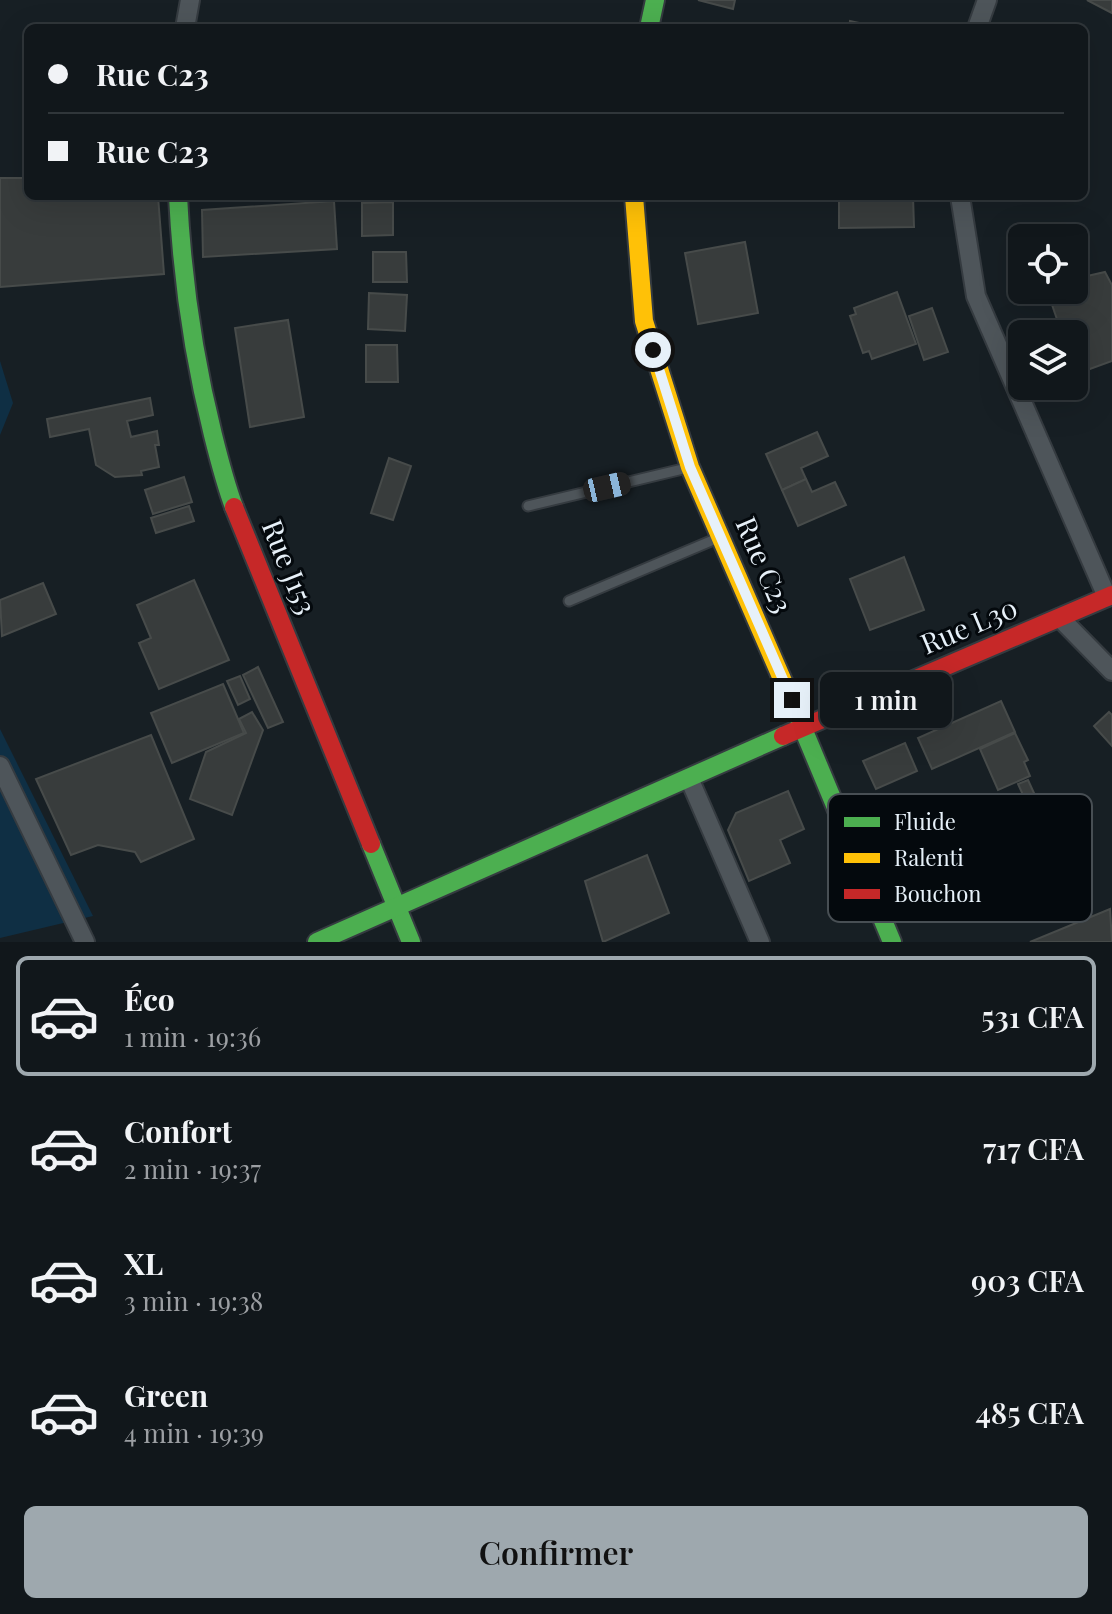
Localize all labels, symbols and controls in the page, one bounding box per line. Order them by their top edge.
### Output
text: Rue C23 [96,54,209,94]
text: Rue C23 [96,131,209,171]
map controls [1008,224,1088,400]
button: locate [1008,224,1088,304]
button: layers [1008,320,1088,400]
route start [635,332,671,368]
car [581,470,633,504]
street label: Rue C23 [729,511,802,618]
street label: Rue J153 [255,514,326,619]
street label: Rue L30 [914,588,1022,661]
callout: 1 min [820,672,952,728]
route end [774,682,810,718]
text: 1 min [854,682,918,717]
legend [828,794,1092,922]
text: Fluide [894,806,956,836]
text: Ralenti [894,842,964,872]
text: Bouchon [894,878,981,908]
text: Éco [124,979,175,1019]
icon: car [28,980,100,1052]
text: 531 CFA [981,996,1084,1036]
text: 1 min · 19:36 [124,1019,261,1054]
text: Confort [124,1111,232,1151]
icon: car [28,1112,100,1184]
text: 717 CFA [983,1128,1084,1168]
text: 2 min · 19:37 [124,1151,261,1186]
text: XL [124,1243,163,1283]
icon: car [28,1244,100,1316]
text: 903 CFA [971,1260,1084,1300]
text: 3 min · 19:38 [124,1283,263,1318]
text: Green [124,1375,208,1415]
icon: car [28,1376,100,1448]
text: 485 CFA [975,1392,1084,1432]
text: 4 min · 19:39 [124,1415,264,1450]
button: Confirmer [24,1506,1088,1598]

